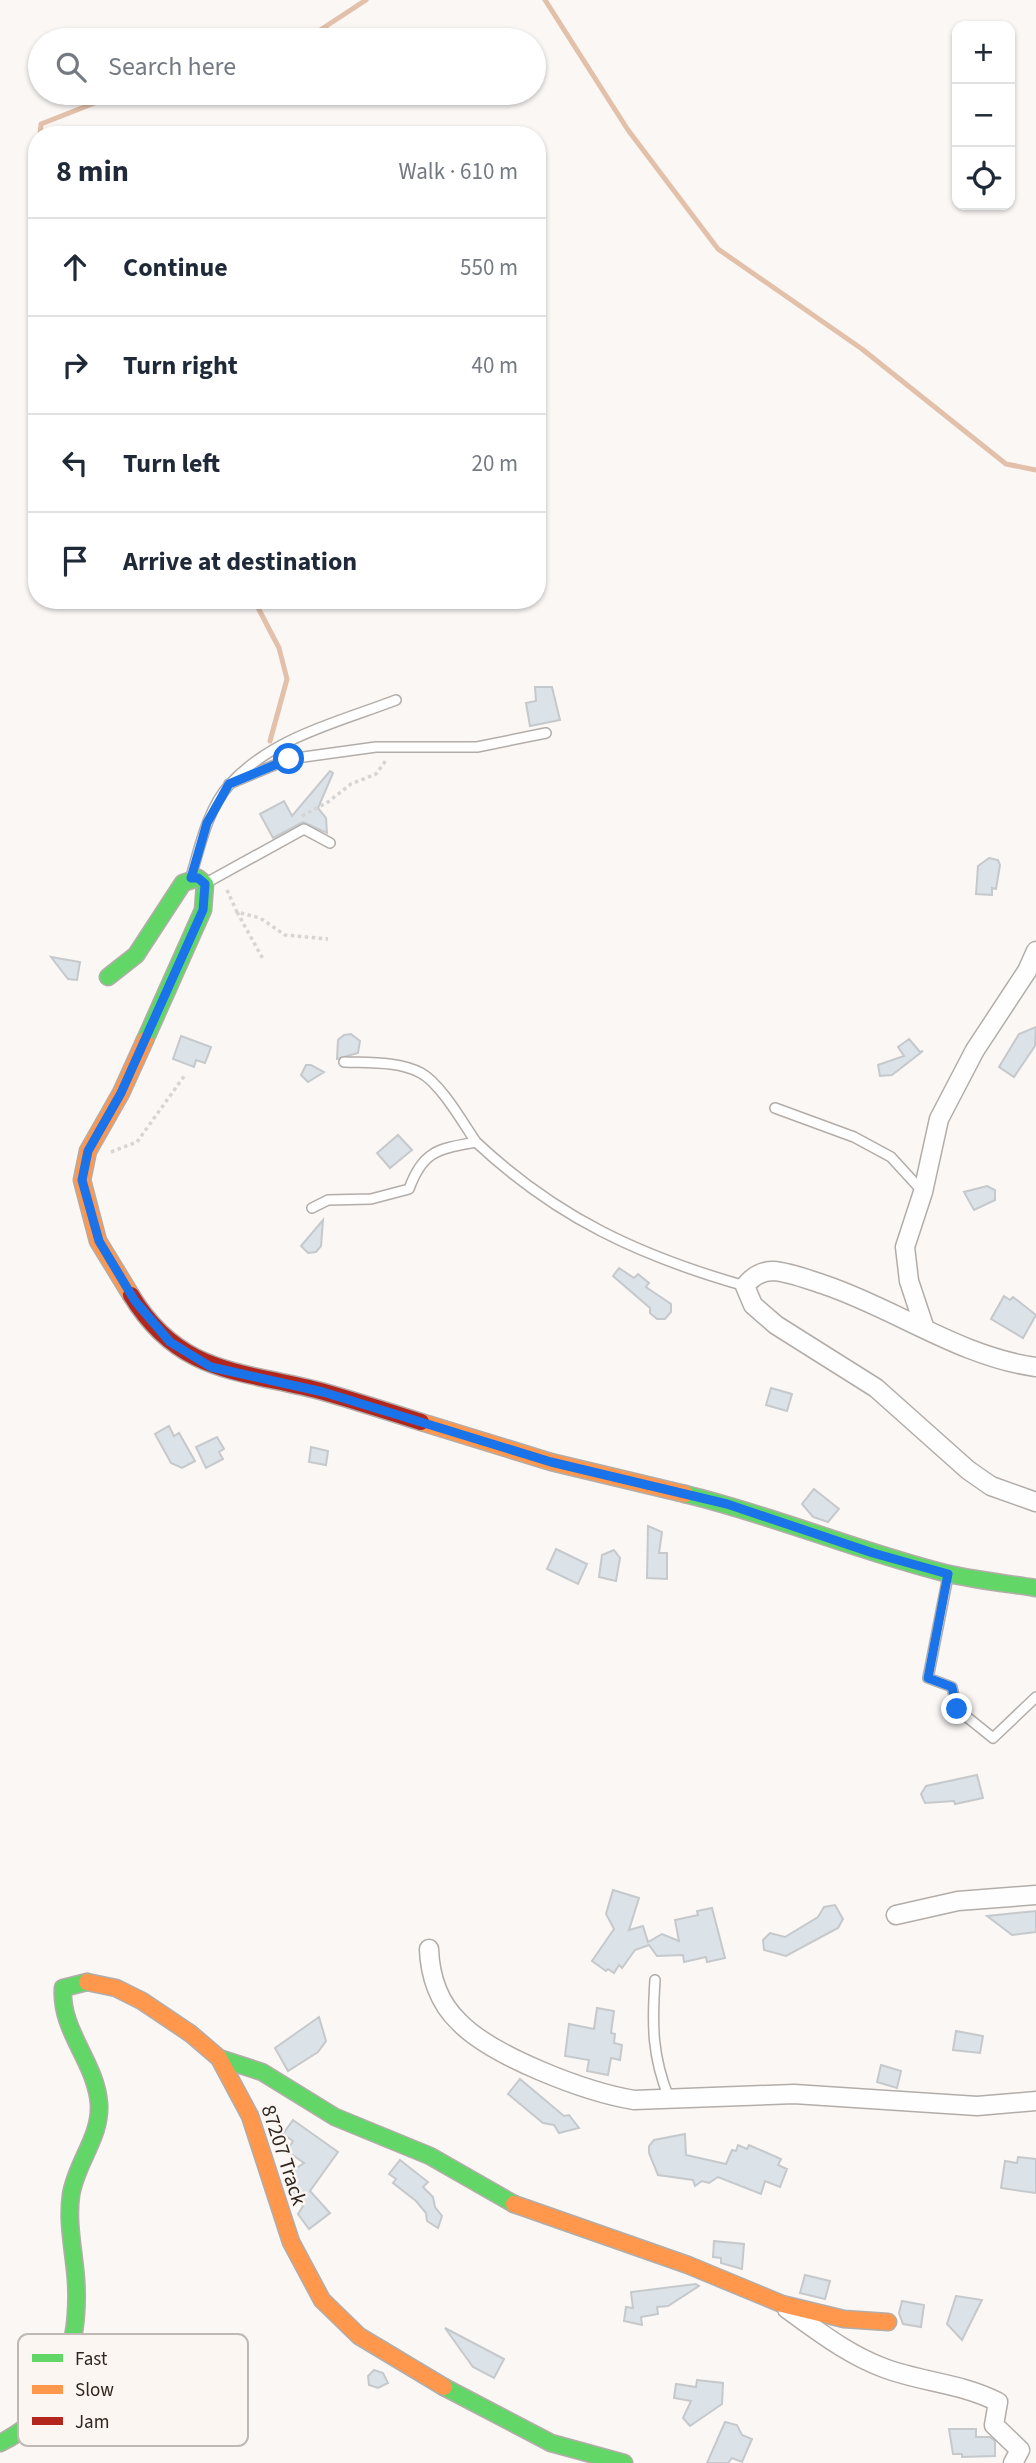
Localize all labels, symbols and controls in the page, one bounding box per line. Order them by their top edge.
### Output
map controls [952,21,1015,210]
button: + [952,21,1015,84]
search box [28,28,546,105]
icon: search [52,48,90,86]
text: Search here [108,48,236,85]
button: − [952,84,1015,147]
button: locate [952,147,1015,210]
text: 8 min [56,150,129,193]
text: Walk · 610 m [399,155,518,188]
icon: ahead [56,248,94,286]
text: Continue [123,249,228,286]
text: 550 m [460,251,518,284]
icon: right [56,346,94,384]
text: Turn right [123,347,238,384]
text: 40 m [471,349,518,382]
icon: left [56,444,94,482]
text: Turn left [123,445,220,482]
text: 20 m [471,447,518,480]
icon: arrive [56,542,94,580]
text: Arrive at destination [123,543,357,580]
route start [273,743,304,774]
route end [941,1693,972,1724]
street label: 87207 Track [254,2101,315,2210]
legend [18,2334,248,2446]
text: Fast [75,2346,108,2373]
text: Slow [75,2377,114,2404]
text: Jam [75,2409,109,2436]

